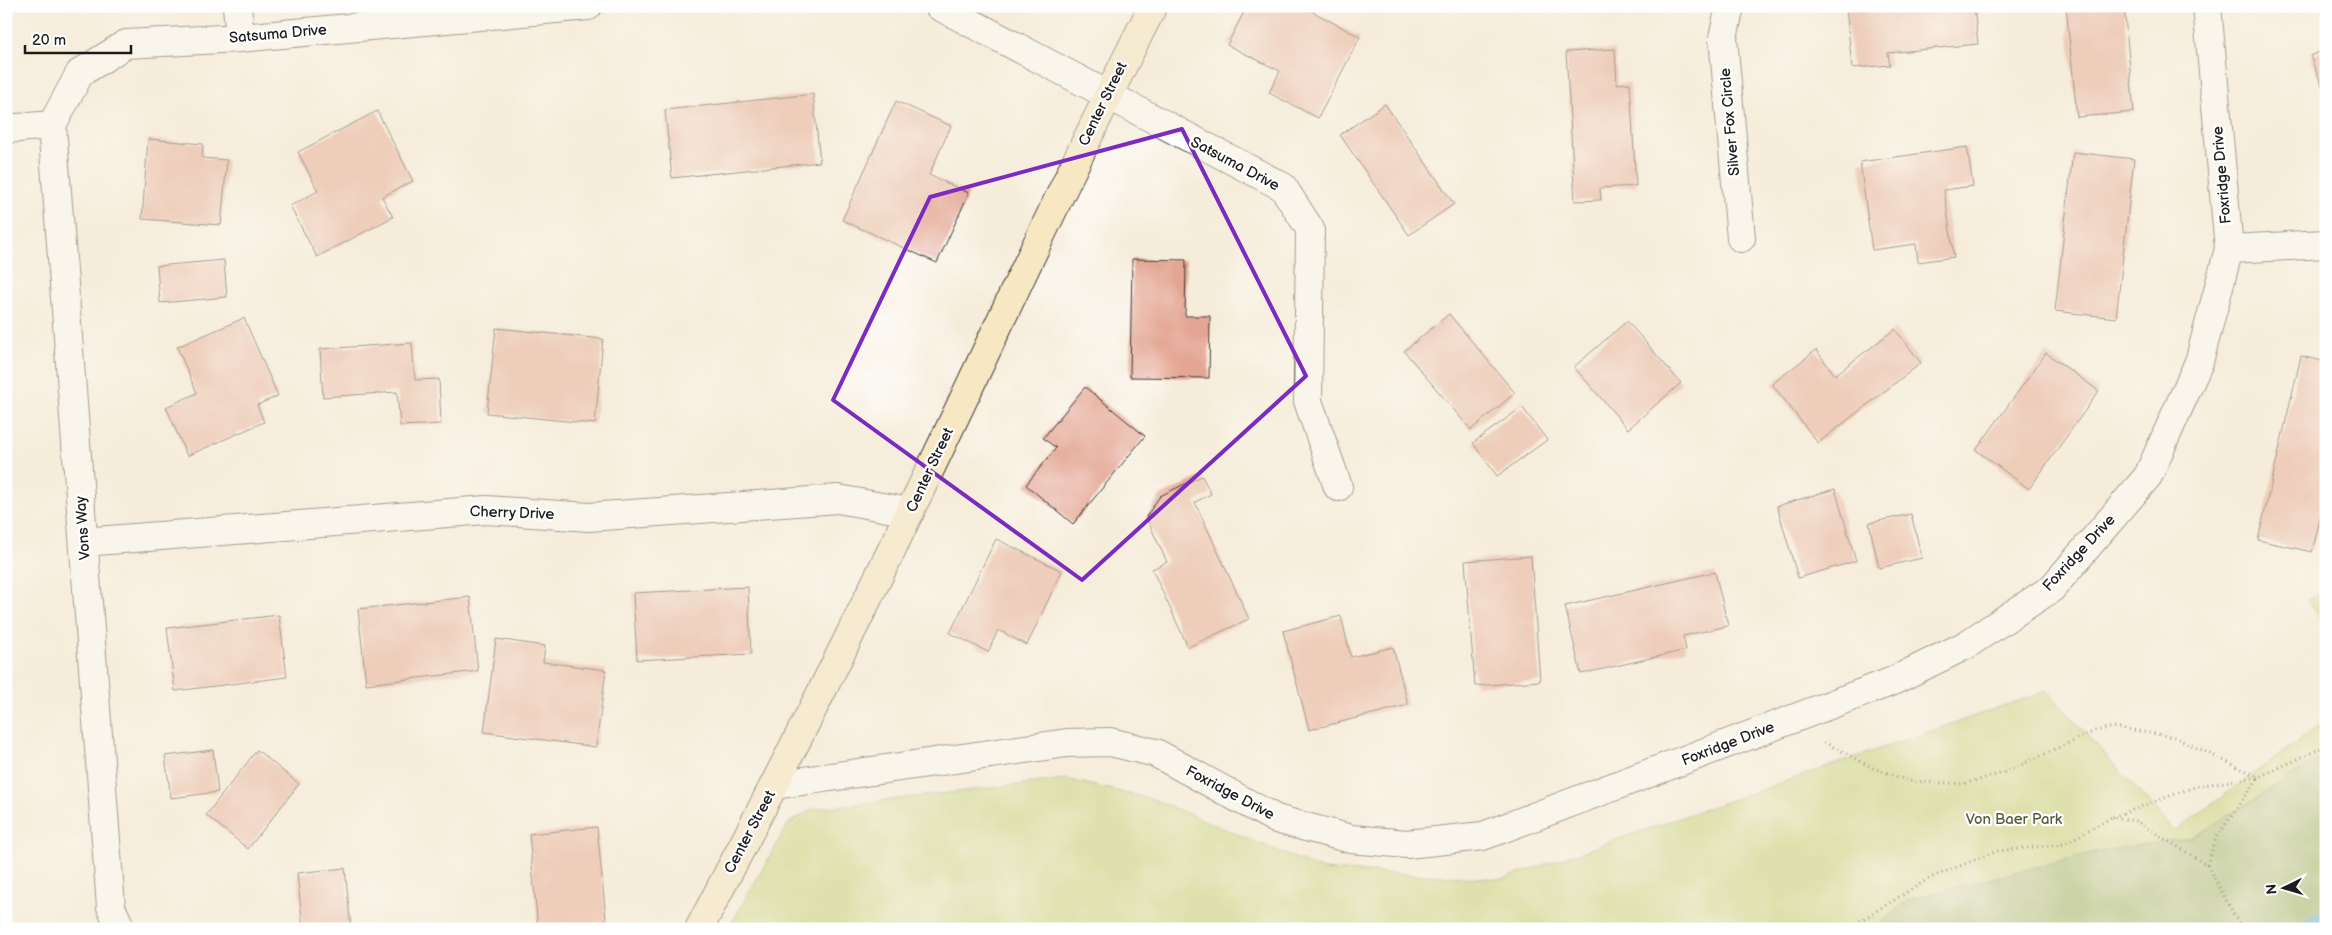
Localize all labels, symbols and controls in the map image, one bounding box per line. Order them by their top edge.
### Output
street label: Satsuma Drive [228,20,328,48]
scale bar [25,22,131,54]
text: 20 m [32,31,66,50]
street label: Center Street [1074,58,1132,149]
street label: Silver Fox Circle [1716,67,1744,177]
street label: Foxridge Drive [2208,125,2236,225]
street label: Satsuma Drive [1187,133,1283,195]
street label: Center Street [902,424,958,515]
street label: Vons Way [71,495,95,561]
street label: Cherry Drive [469,502,555,524]
street label: Foxridge Drive [2039,511,2119,595]
street label: Foxridge Drive [1679,718,1777,770]
street label: Foxridge Drive [1182,762,1278,824]
street label: Center Street [720,787,780,877]
park label: Von Baer Park [1966,810,2063,829]
north arrow [2260,862,2310,912]
text: N [2263,883,2280,895]

